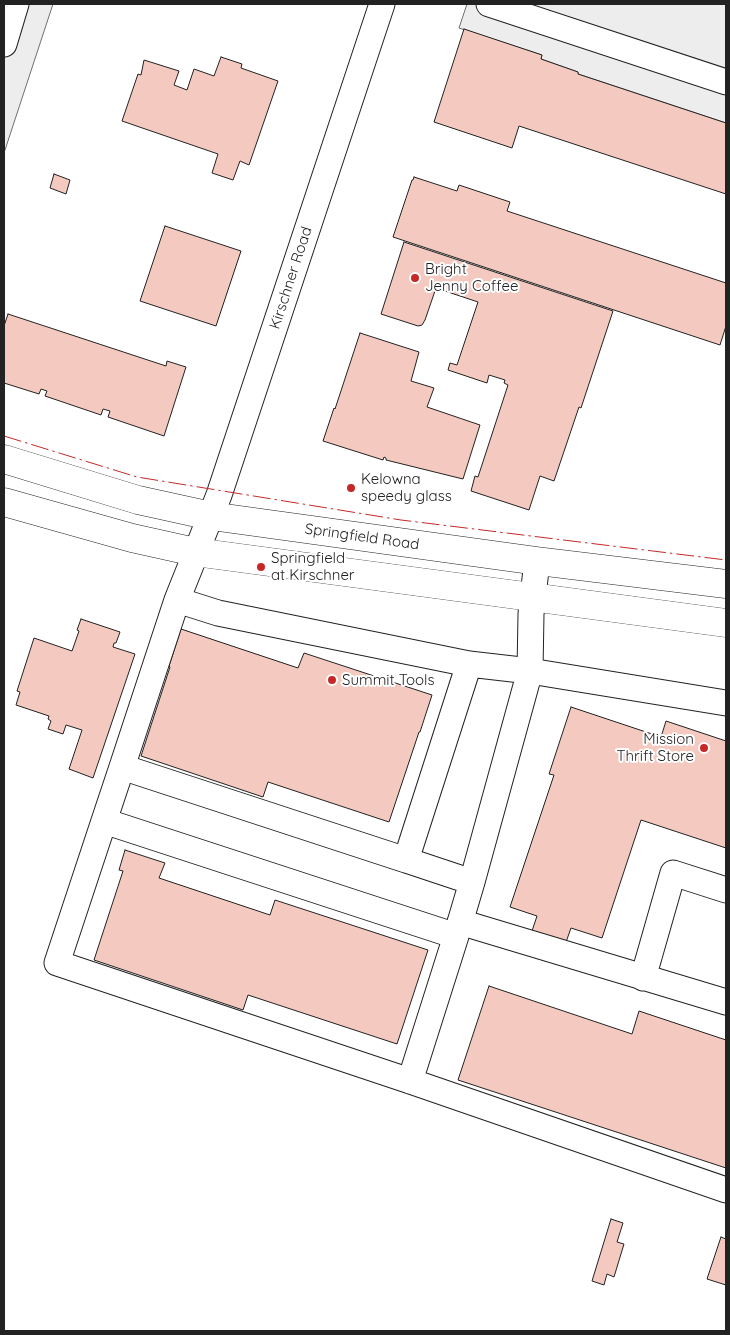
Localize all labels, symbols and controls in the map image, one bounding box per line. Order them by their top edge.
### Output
street label: Kirschner Road [266,224,316,332]
place label: Bright Jenny Coffee [425,260,519,295]
marker: Bright Jenny Coffee [409,272,421,284]
place label: Kelowna speedy glass [361,470,452,505]
marker: Kelowna speedy glass [345,482,357,494]
street label: Springfield Road [304,520,420,554]
place label: Springfield at Kirschner [271,549,355,584]
marker: Springfield at Kirschner [255,561,267,573]
place label: Summit Tools [342,671,435,689]
marker: Summit Tools [326,674,338,686]
place label: Mission Thrift Store [616,730,694,765]
marker: Mission Thrift Store [698,742,710,754]

